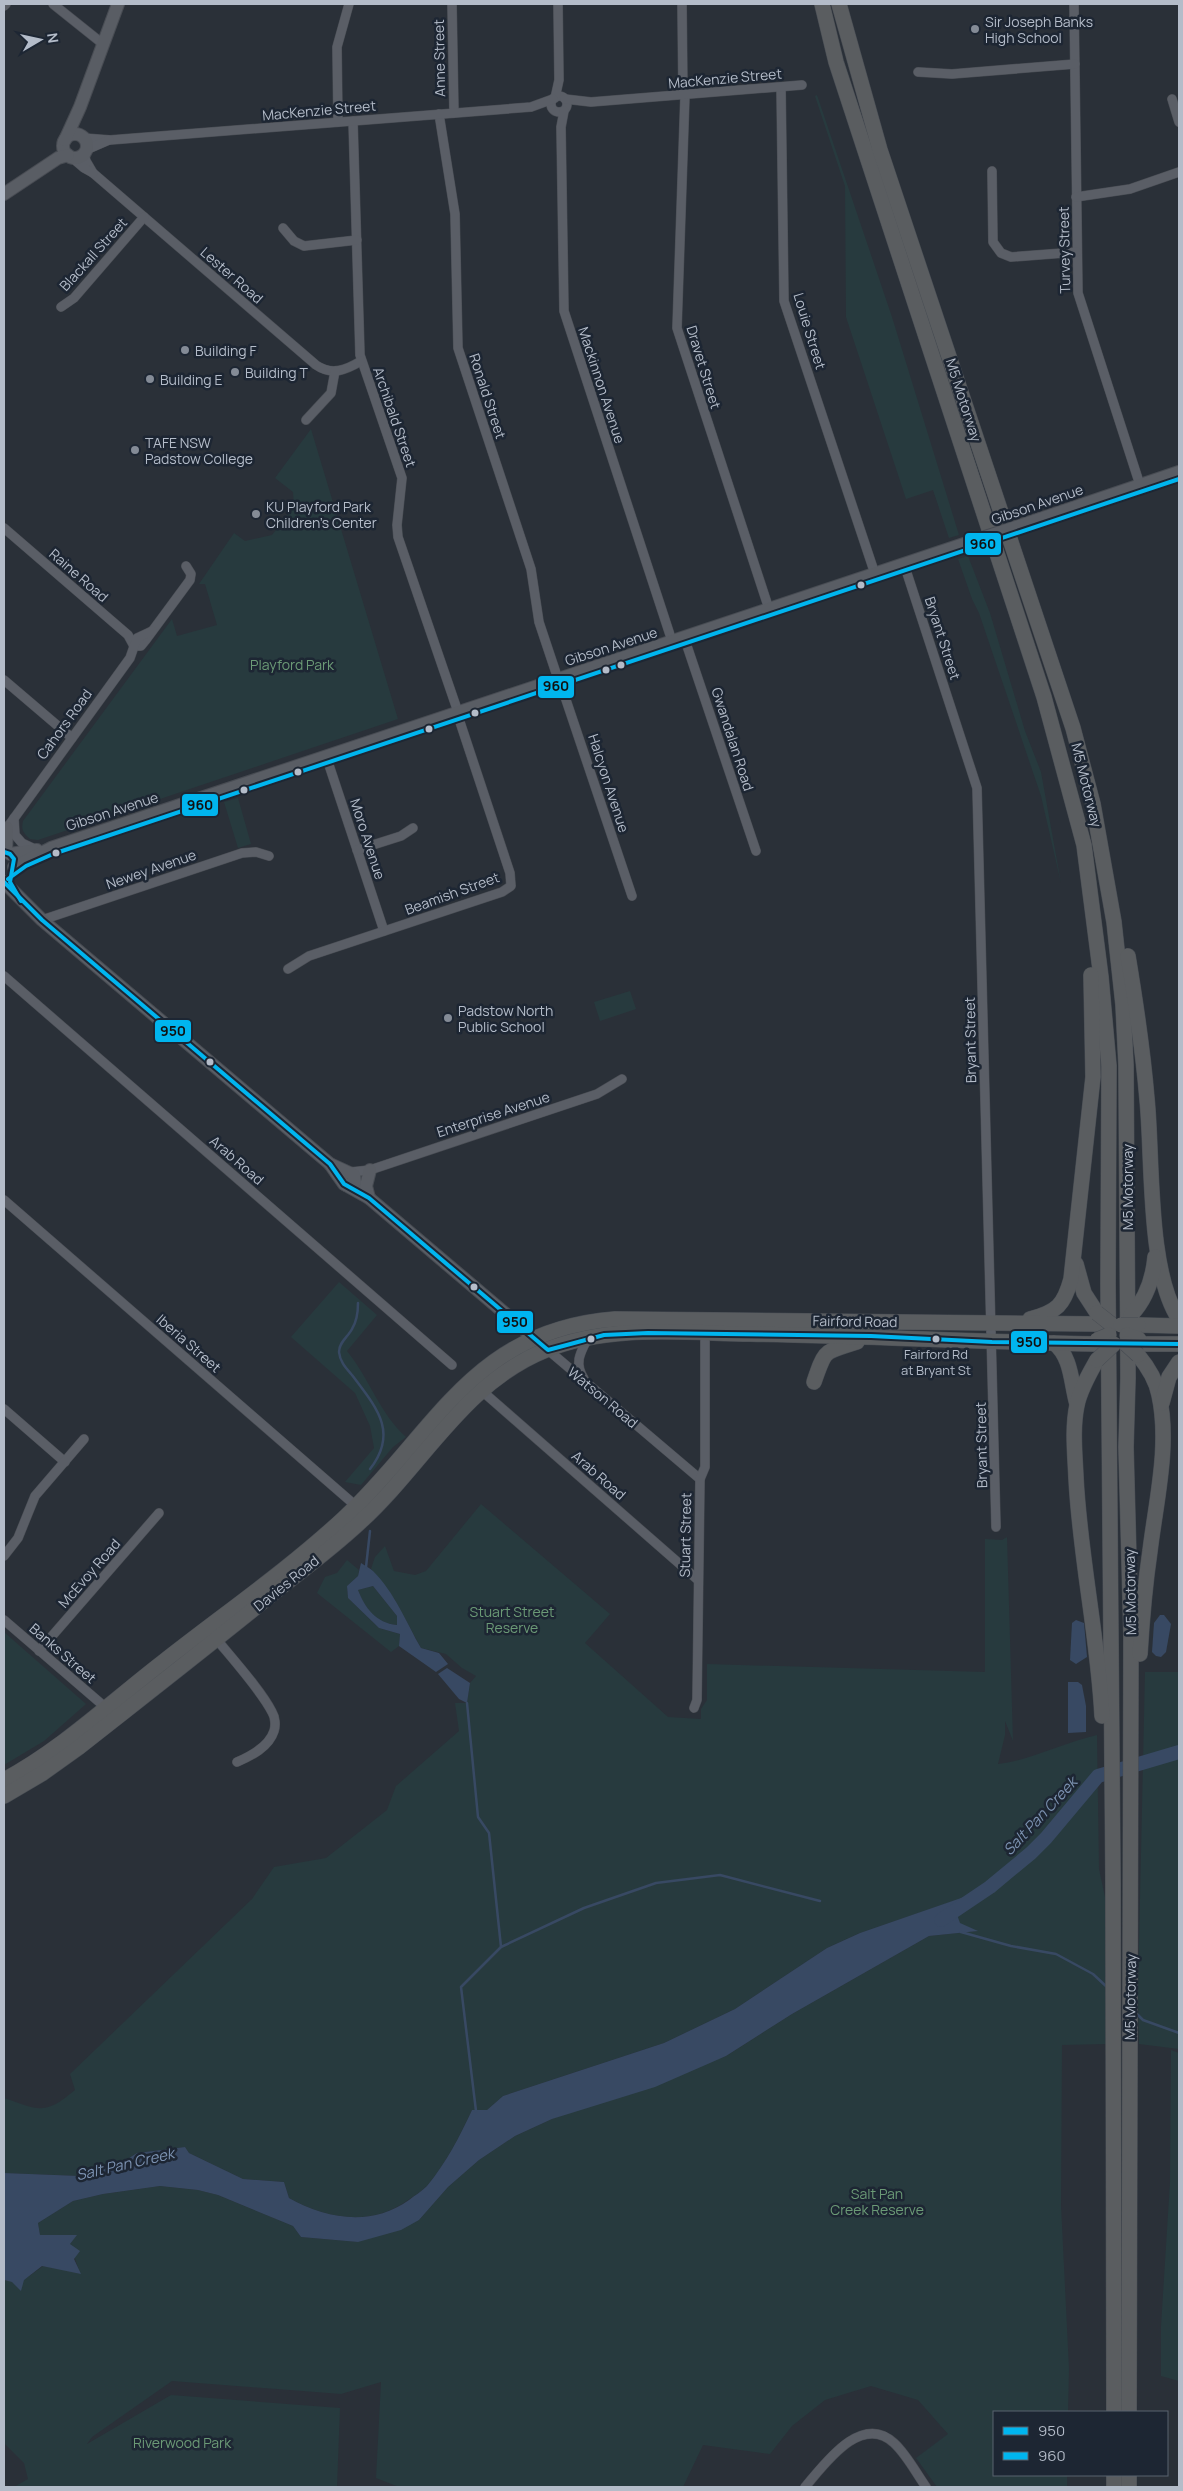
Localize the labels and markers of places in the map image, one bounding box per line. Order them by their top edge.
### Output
place label: Sir Joseph Banks High School [985,12,1093,47]
marker: Sir Joseph Banks High School [969,23,981,35]
place label: Building F [195,341,256,360]
marker: Building F [179,344,191,356]
place label: Building T [245,363,308,382]
marker: Building T [229,366,241,378]
place label: Building E [160,370,222,389]
marker: Building E [144,373,156,385]
place label: TAFE NSW Padstow College [145,433,253,468]
marker: TAFE NSW Padstow College [129,444,141,456]
place label: KU Playford Park Children's Center [266,497,377,532]
marker: KU Playford Park Children's Center [250,508,262,520]
unlabelled marker [856,580,866,590]
unlabelled marker [616,660,626,670]
unlabelled marker [601,665,611,675]
unlabelled marker [470,708,480,718]
unlabelled marker [424,724,434,734]
unlabelled marker [293,767,303,777]
unlabelled marker [239,785,249,795]
unlabelled marker [51,848,61,858]
place label: Padstow North Public School [458,1001,553,1036]
marker: Padstow North Public School [442,1012,454,1024]
unlabelled marker [205,1057,215,1067]
unlabelled marker [469,1282,479,1292]
unlabelled marker [586,1334,596,1344]
marker: Fairford Rd at Bryant St [931,1334,941,1344]
place label: Fairford Rd at Bryant St [901,1345,971,1379]

